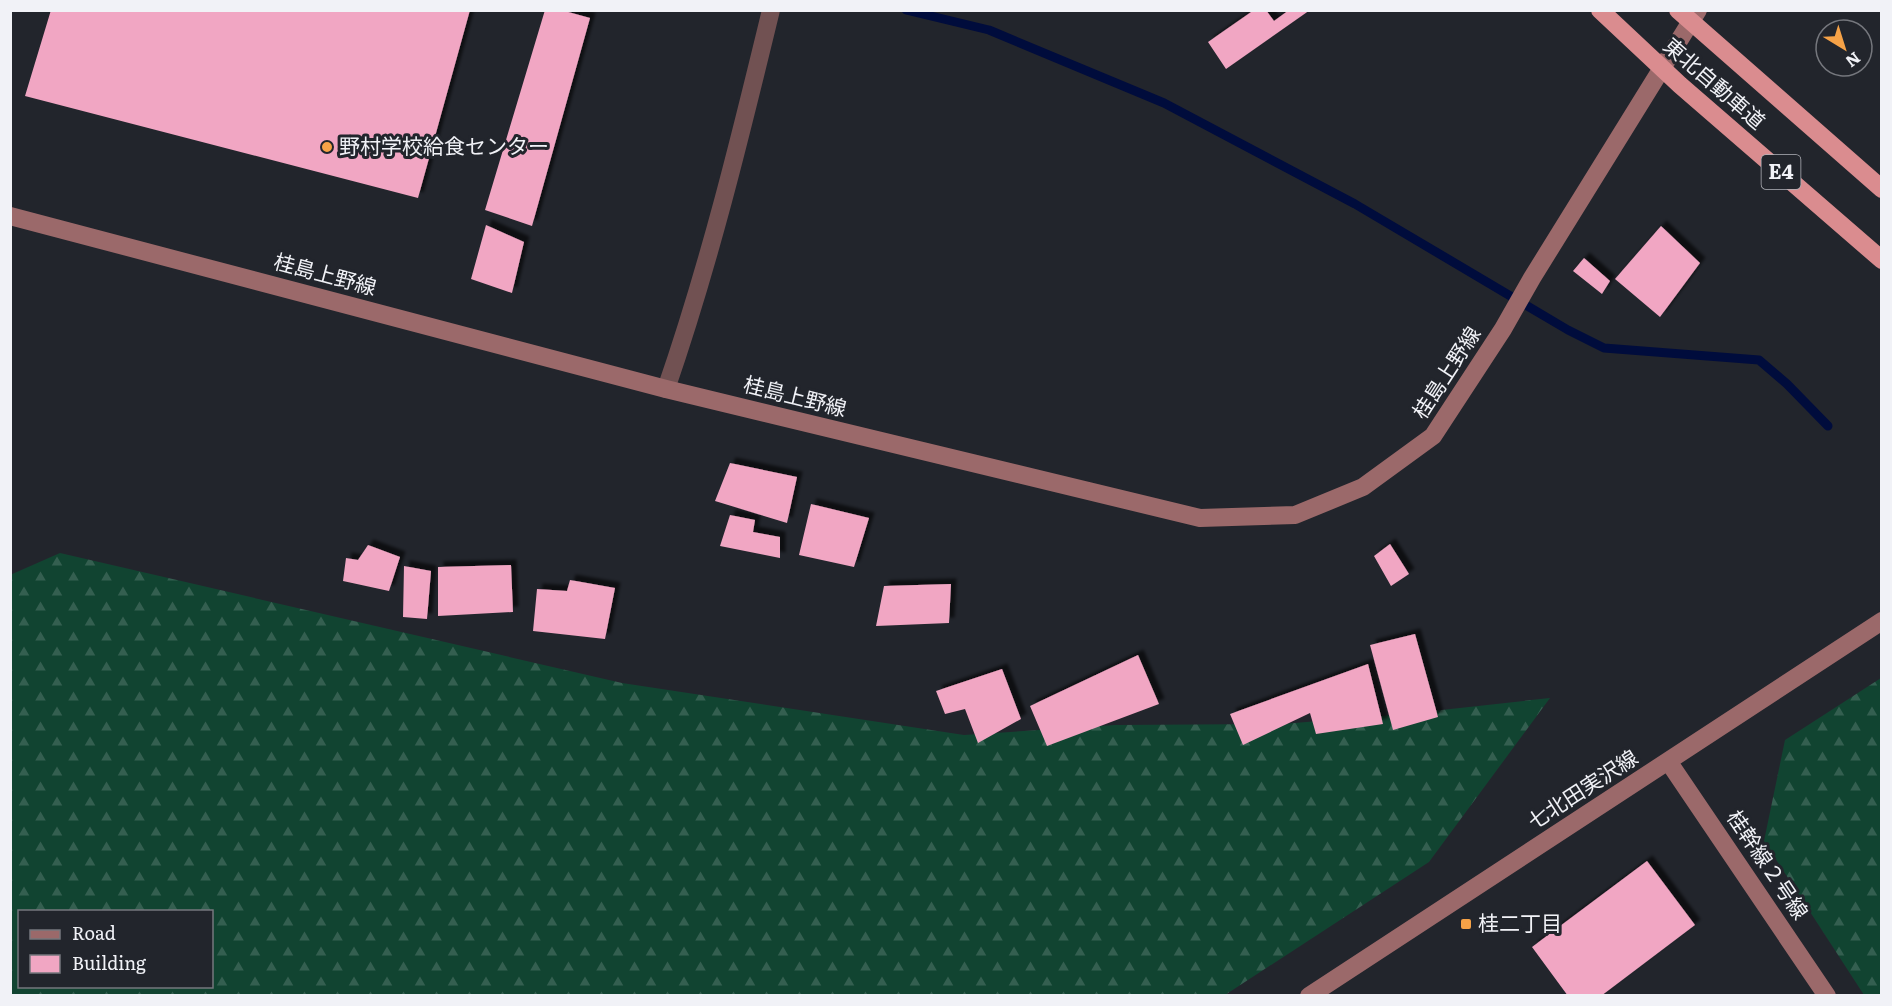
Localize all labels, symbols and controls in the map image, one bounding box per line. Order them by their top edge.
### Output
north arrow [1814,18,1874,78]
street label: 東北自動車道 [1658,29,1773,135]
text: N [1841,47,1867,74]
place label: 野村学校給食センター [339,129,549,160]
marker: 野村学校給食センター [320,140,334,154]
road number: E4 [1762,155,1800,189]
street label: 桂島上野線 [271,244,380,301]
street label: 桂島上野線 [1403,319,1486,424]
street label: 桂島上野線 [741,367,850,422]
street label: 七北田実沢線 [1520,741,1643,835]
street label: 桂幹線２号線 [1721,803,1817,924]
place label: 桂二丁目 [1478,906,1562,937]
legend [18,910,213,988]
marker: 桂二丁目 [1459,917,1473,931]
text: Road [72,919,116,946]
text: Building [72,949,147,976]

